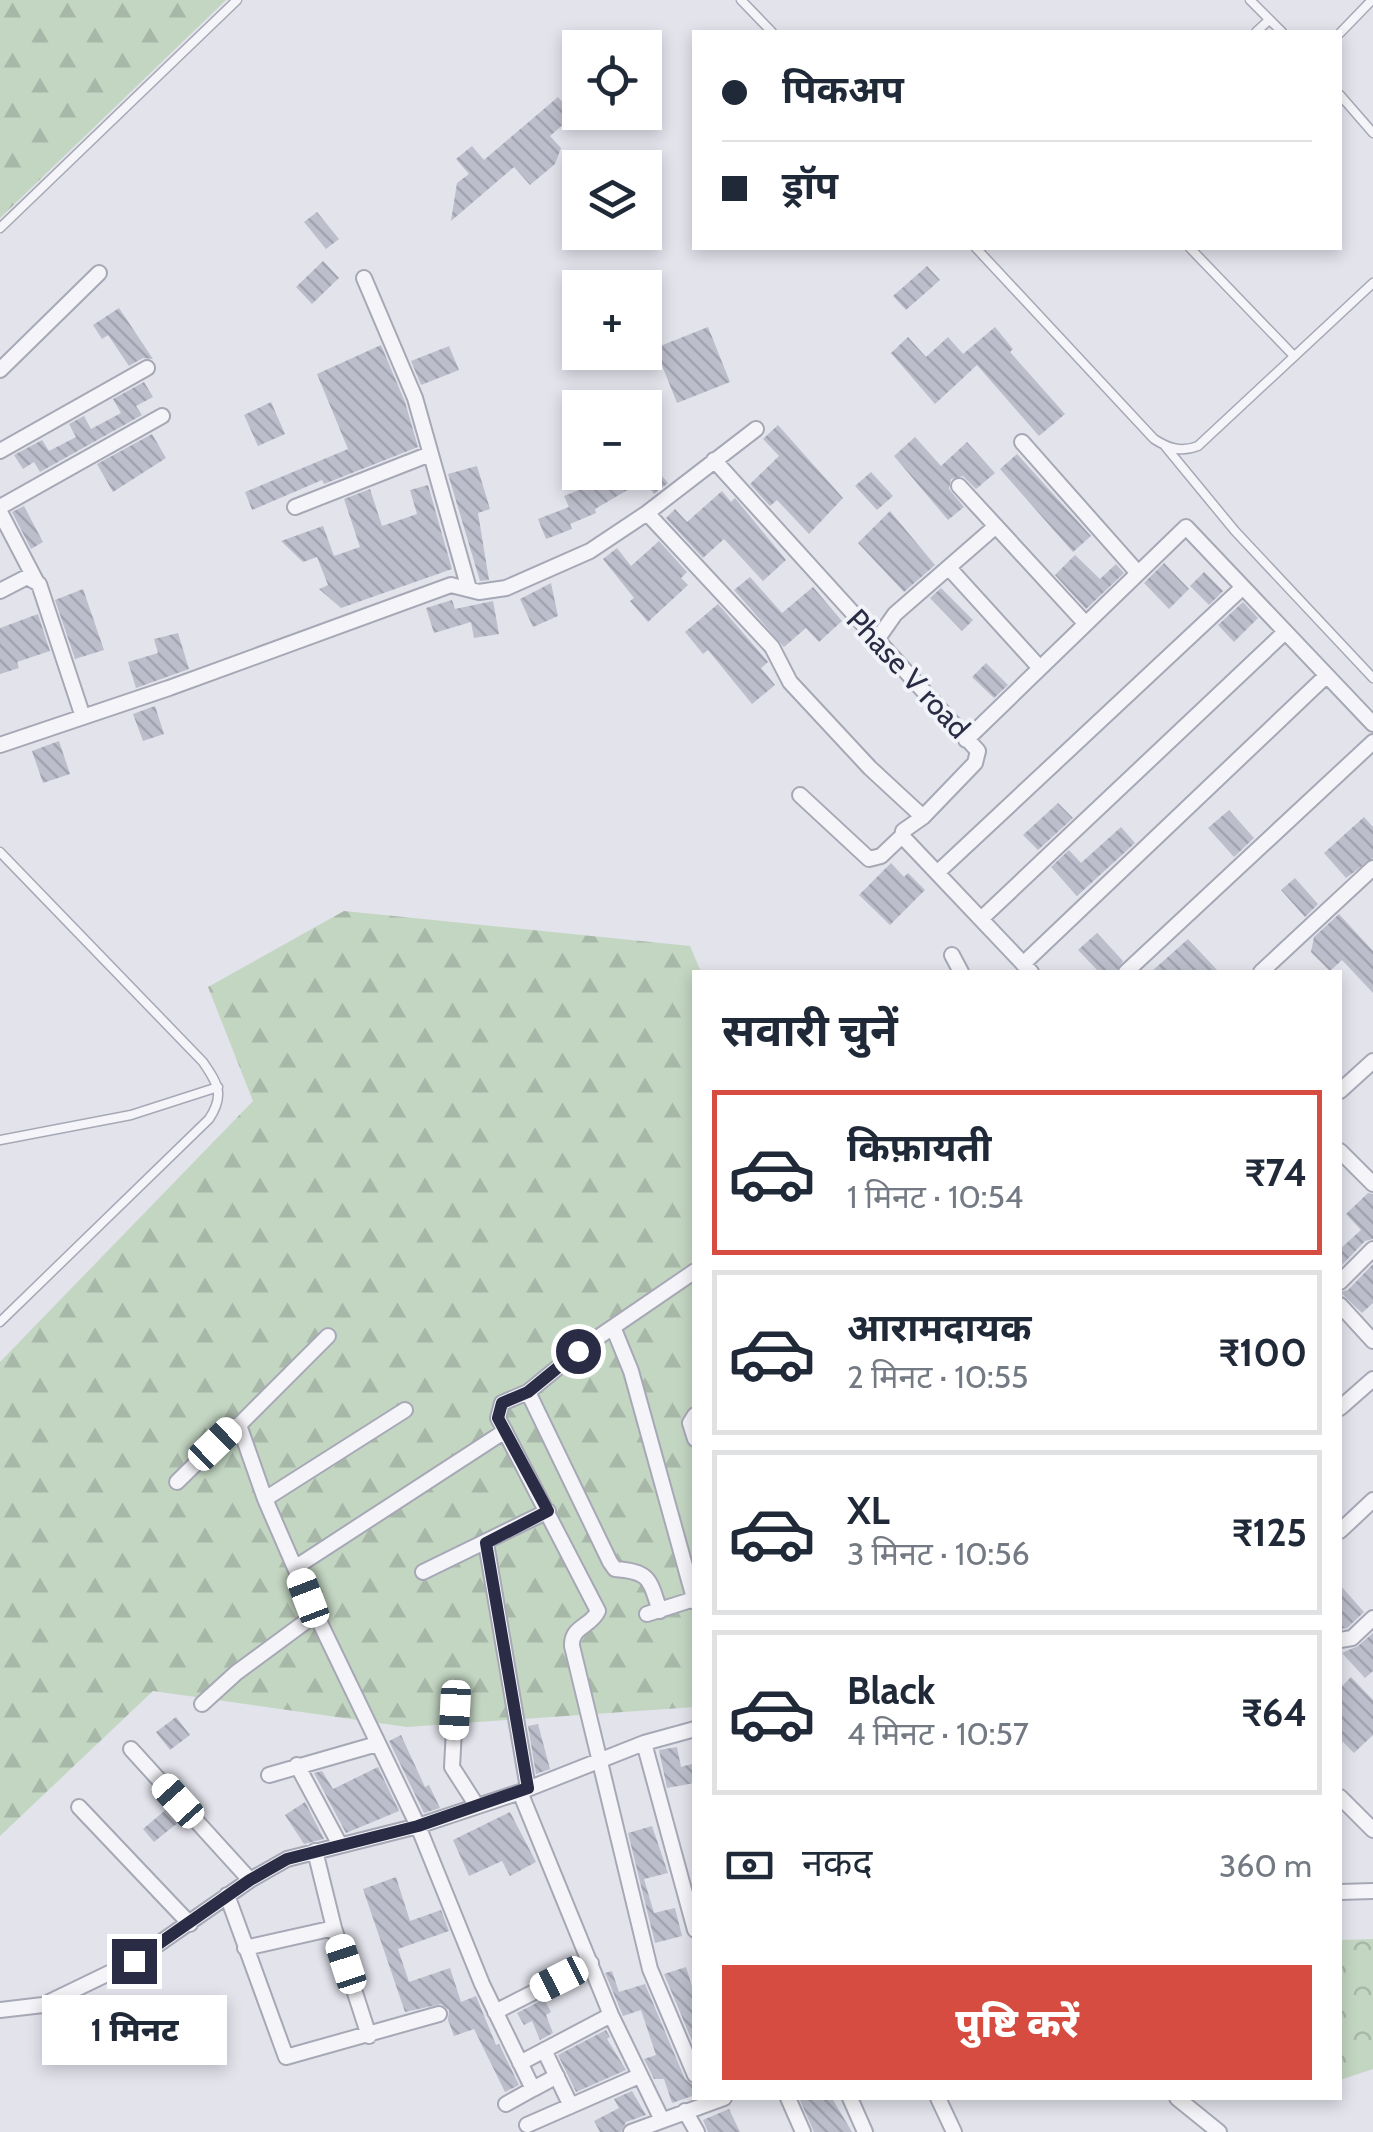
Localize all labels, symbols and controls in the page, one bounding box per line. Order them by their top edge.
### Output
map controls [562,30,662,490]
button: locate [562,30,662,130]
text: पिकअप [782,66,904,113]
button: layers [562,150,662,250]
text: ड्रॉप [782,162,838,209]
button: + [562,270,662,370]
button: − [562,390,662,490]
street label: Phase V road [839,601,978,746]
text: सवारी चुनें [722,1003,898,1057]
text: किफ़ायती [847,1124,991,1171]
icon: car [727,1128,817,1218]
text: ₹74 [1245,1149,1307,1196]
text: 1 मिनट · 10:54 [847,1177,1023,1216]
text: आरामदायक [847,1304,1031,1351]
icon: car [727,1308,817,1398]
route start [556,1329,601,1374]
text: ₹100 [1219,1329,1307,1376]
text: 2 मिनट · 10:55 [847,1357,1028,1396]
car [183,1412,247,1476]
text: XL [847,1487,890,1534]
icon: car [727,1488,817,1578]
text: ₹125 [1232,1509,1307,1556]
text: 3 मिनट · 10:56 [847,1534,1030,1573]
car [283,1565,333,1631]
text: Black [847,1667,935,1714]
icon: car [727,1668,817,1758]
car [438,1679,472,1741]
text: ₹64 [1241,1689,1307,1736]
text: 4 मिनट · 10:57 [847,1714,1029,1753]
car [147,1769,209,1833]
icon: cash [722,1838,777,1893]
text: नकद [802,1839,872,1886]
text: 360 m [1219,1846,1312,1885]
car [322,1931,370,1997]
route end [112,1939,157,1984]
car [525,1952,593,2006]
button: पुष्टि करें [722,1965,1312,2080]
callout: 1 मिनट [42,1996,226,2066]
text: 1 मिनट [91,2010,178,2049]

